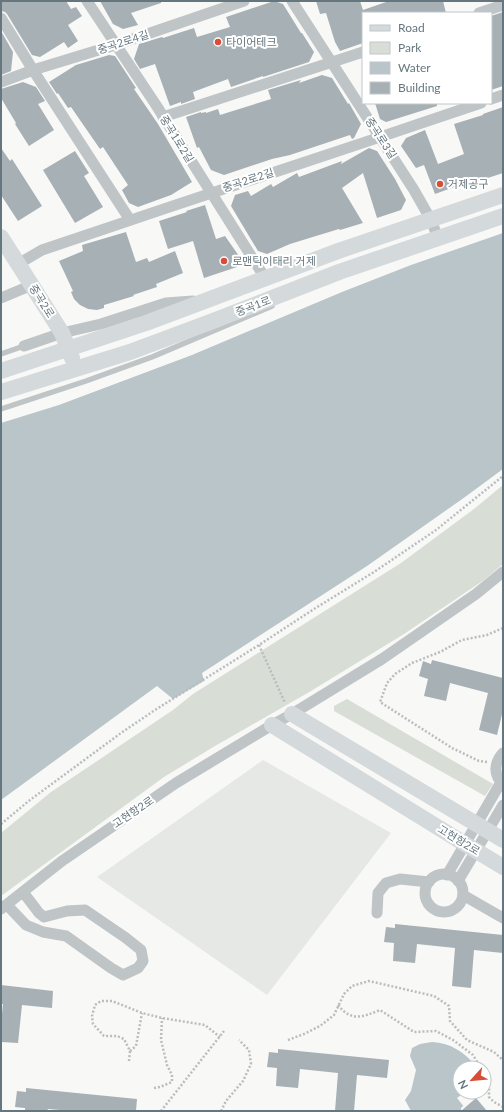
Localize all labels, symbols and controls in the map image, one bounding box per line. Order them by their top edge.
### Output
legend [362,12,492,104]
text: Road [398,20,425,35]
street label: 중곡2로4길 [96,27,150,56]
place label: 타이어테크 [226,35,277,48]
marker: 타이어테크 [213,37,223,47]
text: Park [398,40,422,55]
text: Water [398,60,431,75]
text: Building [398,80,441,95]
street label: 중곡1로2길 [158,113,197,165]
street label: 중곡로3길 [363,115,400,161]
street label: 중곡2로2길 [221,165,275,194]
place label: 거제공구 [448,177,488,190]
marker: 거제공구 [435,179,445,189]
place label: 로맨틱이태리 거제 [232,254,316,267]
marker: 로맨틱이태리 거제 [219,256,229,266]
street label: 중곡2로 [27,282,58,320]
street label: 중곡1로 [233,293,272,318]
street label: 고현항2로 [110,793,156,830]
street label: 고현항2로 [436,822,483,857]
north arrow [452,1060,492,1100]
text: N [455,1078,470,1091]

